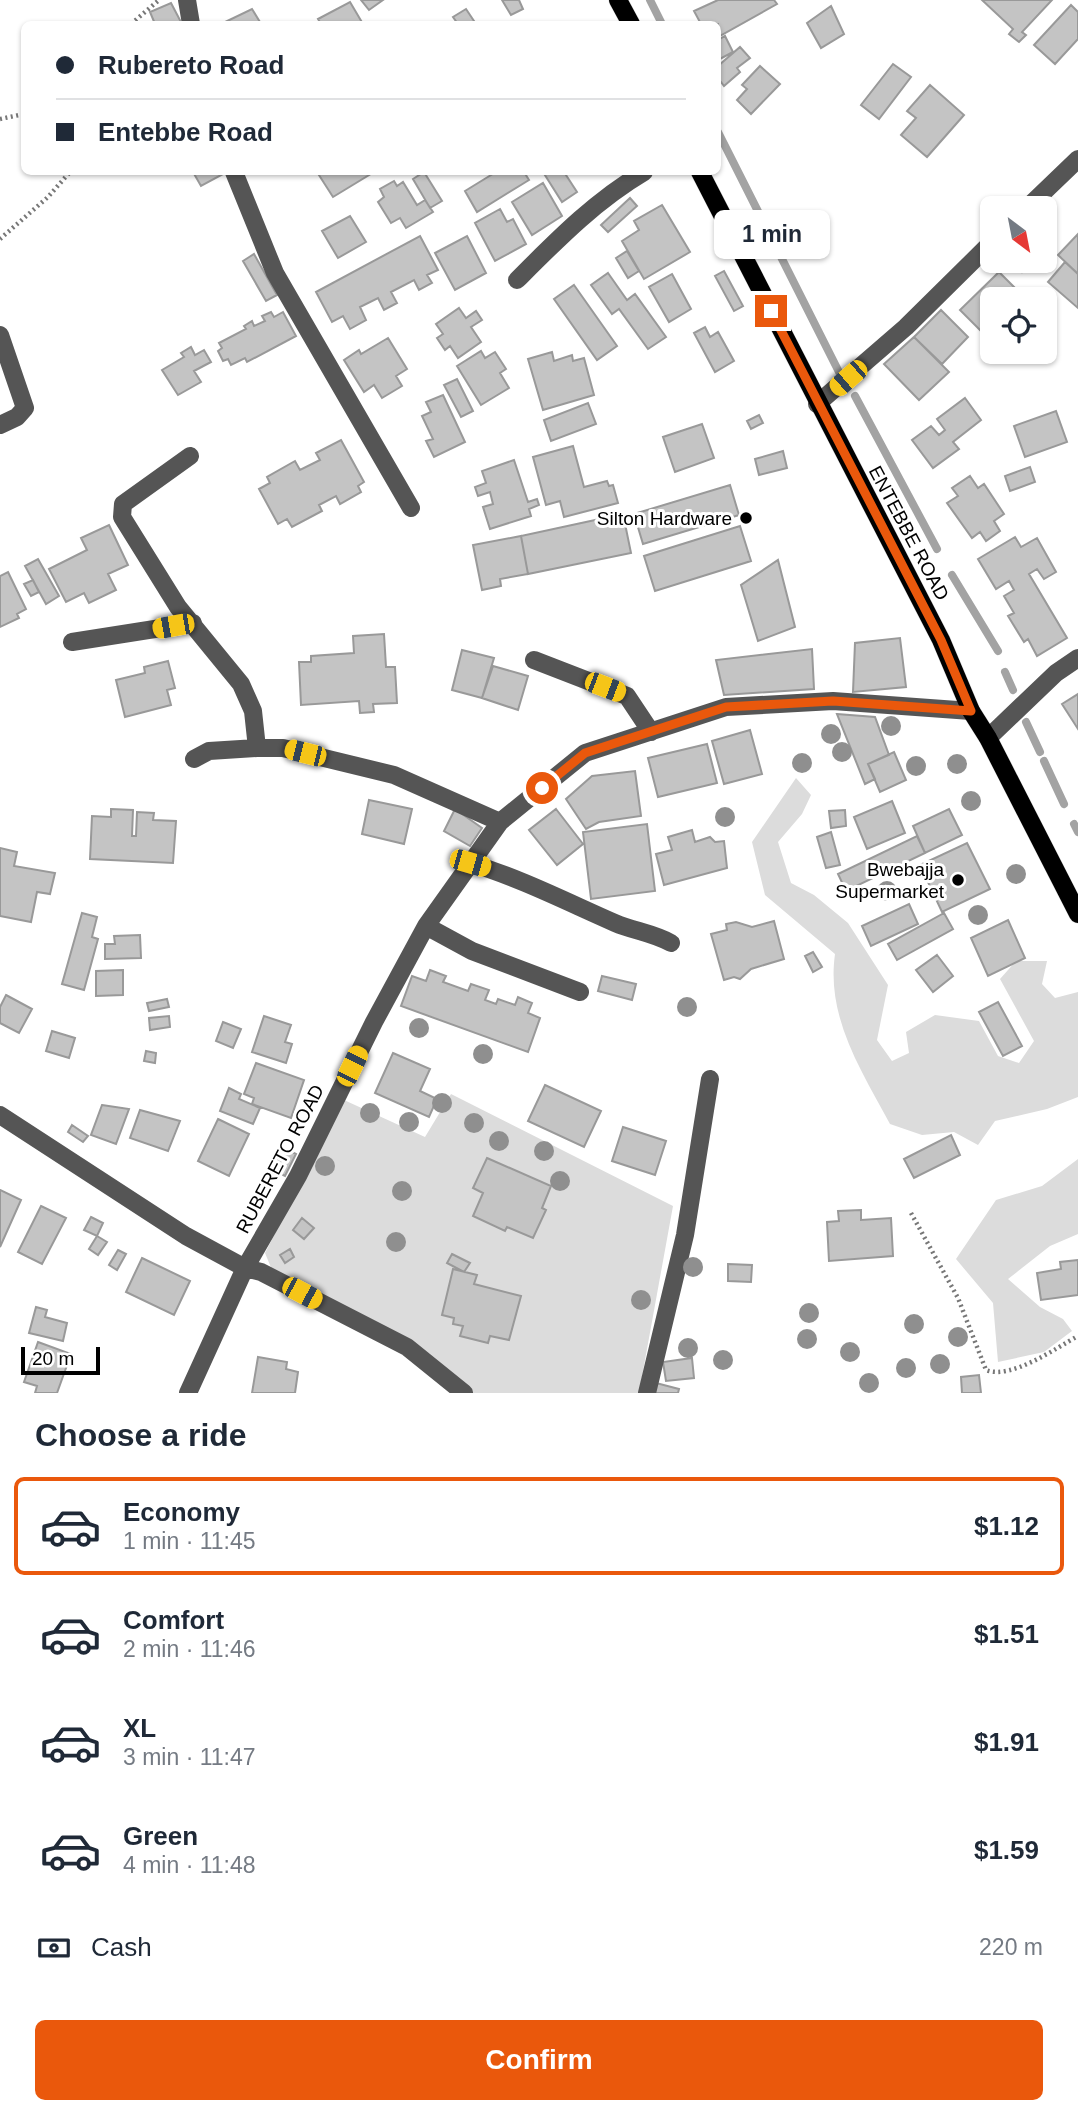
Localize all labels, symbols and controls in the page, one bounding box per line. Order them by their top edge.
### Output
text: Rubereto Road [98,50,284,80]
text: Entebbe Road [98,117,273,147]
north arrow [980,196,1057,273]
map controls [980,196,1057,364]
callout: 1 min [713,210,829,258]
text: 1 min [742,221,802,247]
button: locate [980,287,1057,364]
route end [755,295,787,327]
car [826,356,871,400]
street label: ENTEBBE ROAD [865,462,953,604]
place label: Silton Hardware [597,508,732,529]
marker: Silton Hardware [738,510,754,526]
car [151,612,196,640]
car [582,670,629,704]
car [283,738,328,768]
route start [526,772,558,804]
car [447,847,494,879]
place label: Bwebajja Supermarket [835,859,945,902]
marker: Bwebajja Supermarket [950,872,966,888]
car [334,1043,371,1089]
street label: RUBERETO ROAD [232,1081,328,1237]
car [279,1274,326,1312]
scale bar [21,1344,100,1376]
text: 20 m [32,1348,74,1369]
text: Choose a ride [35,1417,247,1453]
icon: car [39,1495,102,1558]
text: Economy [123,1497,240,1527]
text: $1.12 [974,1511,1039,1541]
text: 1 min · 11:45 [123,1528,256,1554]
icon: car [39,1603,102,1666]
text: Comfort [123,1605,224,1635]
text: $1.51 [974,1619,1039,1649]
text: 2 min · 11:46 [123,1636,256,1662]
icon: car [39,1711,102,1774]
text: XL [123,1713,156,1743]
text: $1.91 [974,1727,1039,1757]
text: 3 min · 11:47 [123,1744,256,1770]
icon: car [39,1819,102,1882]
text: Green [123,1821,198,1851]
text: $1.59 [974,1835,1039,1865]
text: 4 min · 11:48 [123,1852,256,1878]
icon: cash [35,1929,73,1967]
text: Cash [91,1932,152,1962]
text: 220 m [979,1934,1043,1960]
button: Confirm [35,2020,1043,2100]

